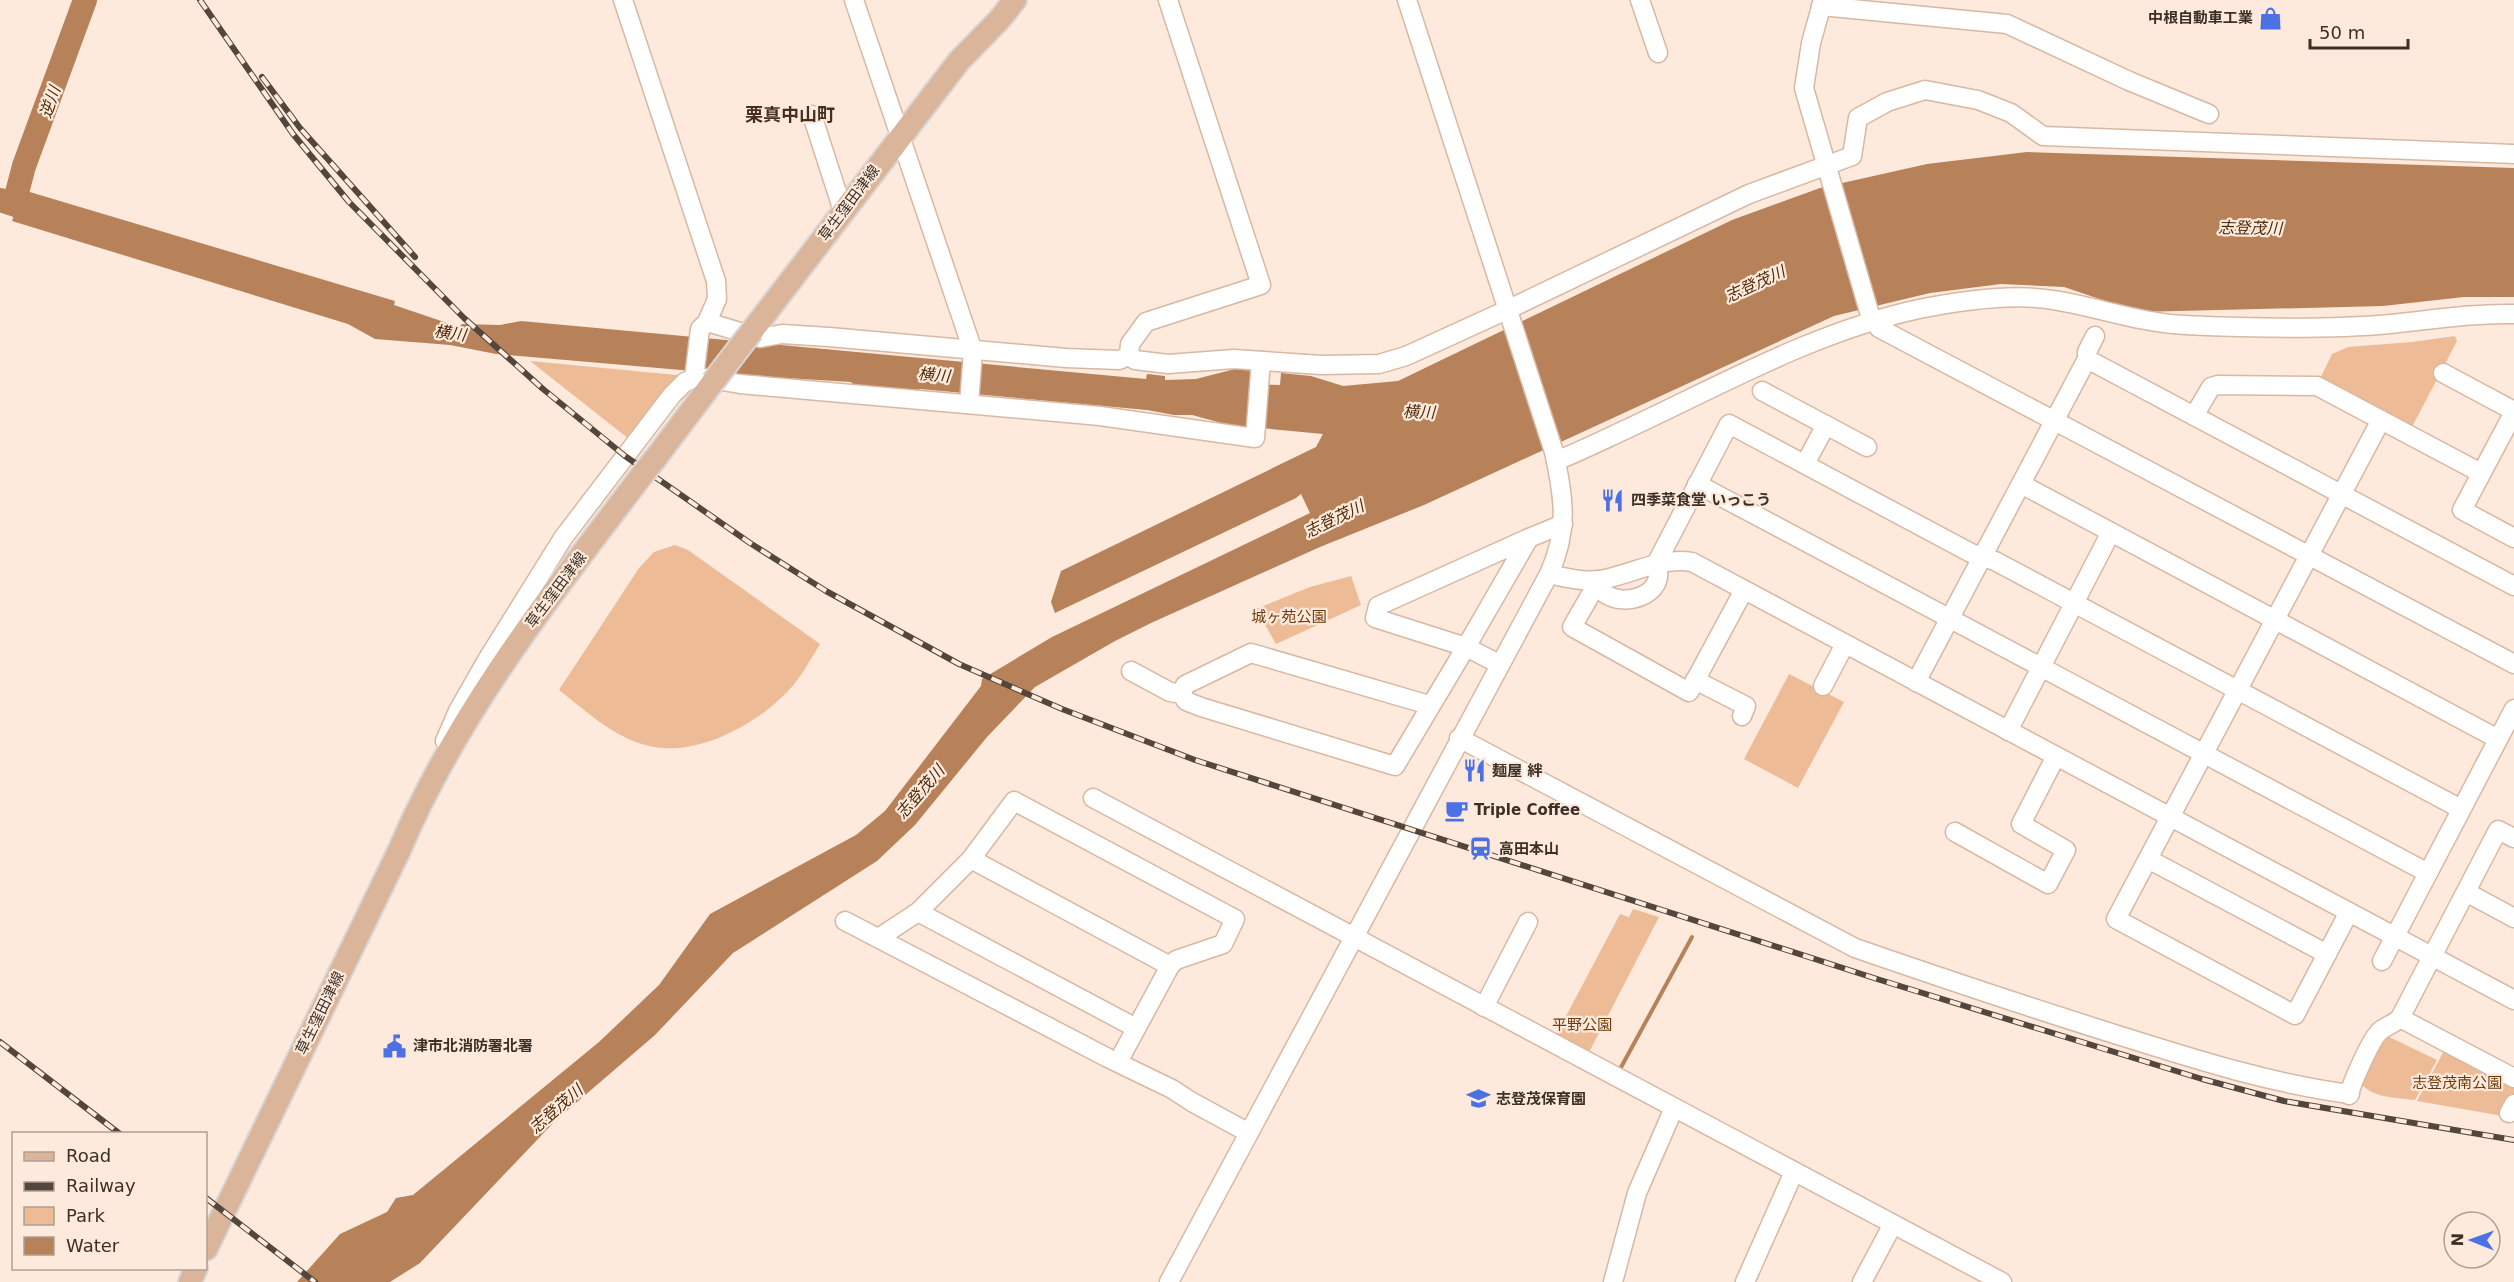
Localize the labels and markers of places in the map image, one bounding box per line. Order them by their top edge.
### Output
shop icon: 中根自動車工業 [2258,5,2284,31]
place label: 中根自動車工業 [2148,9,2253,27]
restaurant icon: 四季菜食堂 いっこう [1600,487,1626,513]
place label: 四季菜食堂 いっこう [1631,491,1771,509]
restaurant icon: 麺屋 絆 [1461,758,1487,784]
place label: 麺屋 絆 [1492,762,1543,780]
cafe icon: Triple Coffee [1443,797,1469,823]
place label: Triple Coffee [1474,801,1580,819]
station icon: 高田本山 [1468,836,1494,862]
place label: 高田本山 [1499,840,1559,858]
public building icon: 津市北消防署北署 [382,1033,408,1059]
place label: 津市北消防署北署 [413,1037,533,1055]
school or university icon: 志登茂保育園 [1465,1086,1491,1112]
place label: 志登茂保育園 [1496,1090,1586,1108]

